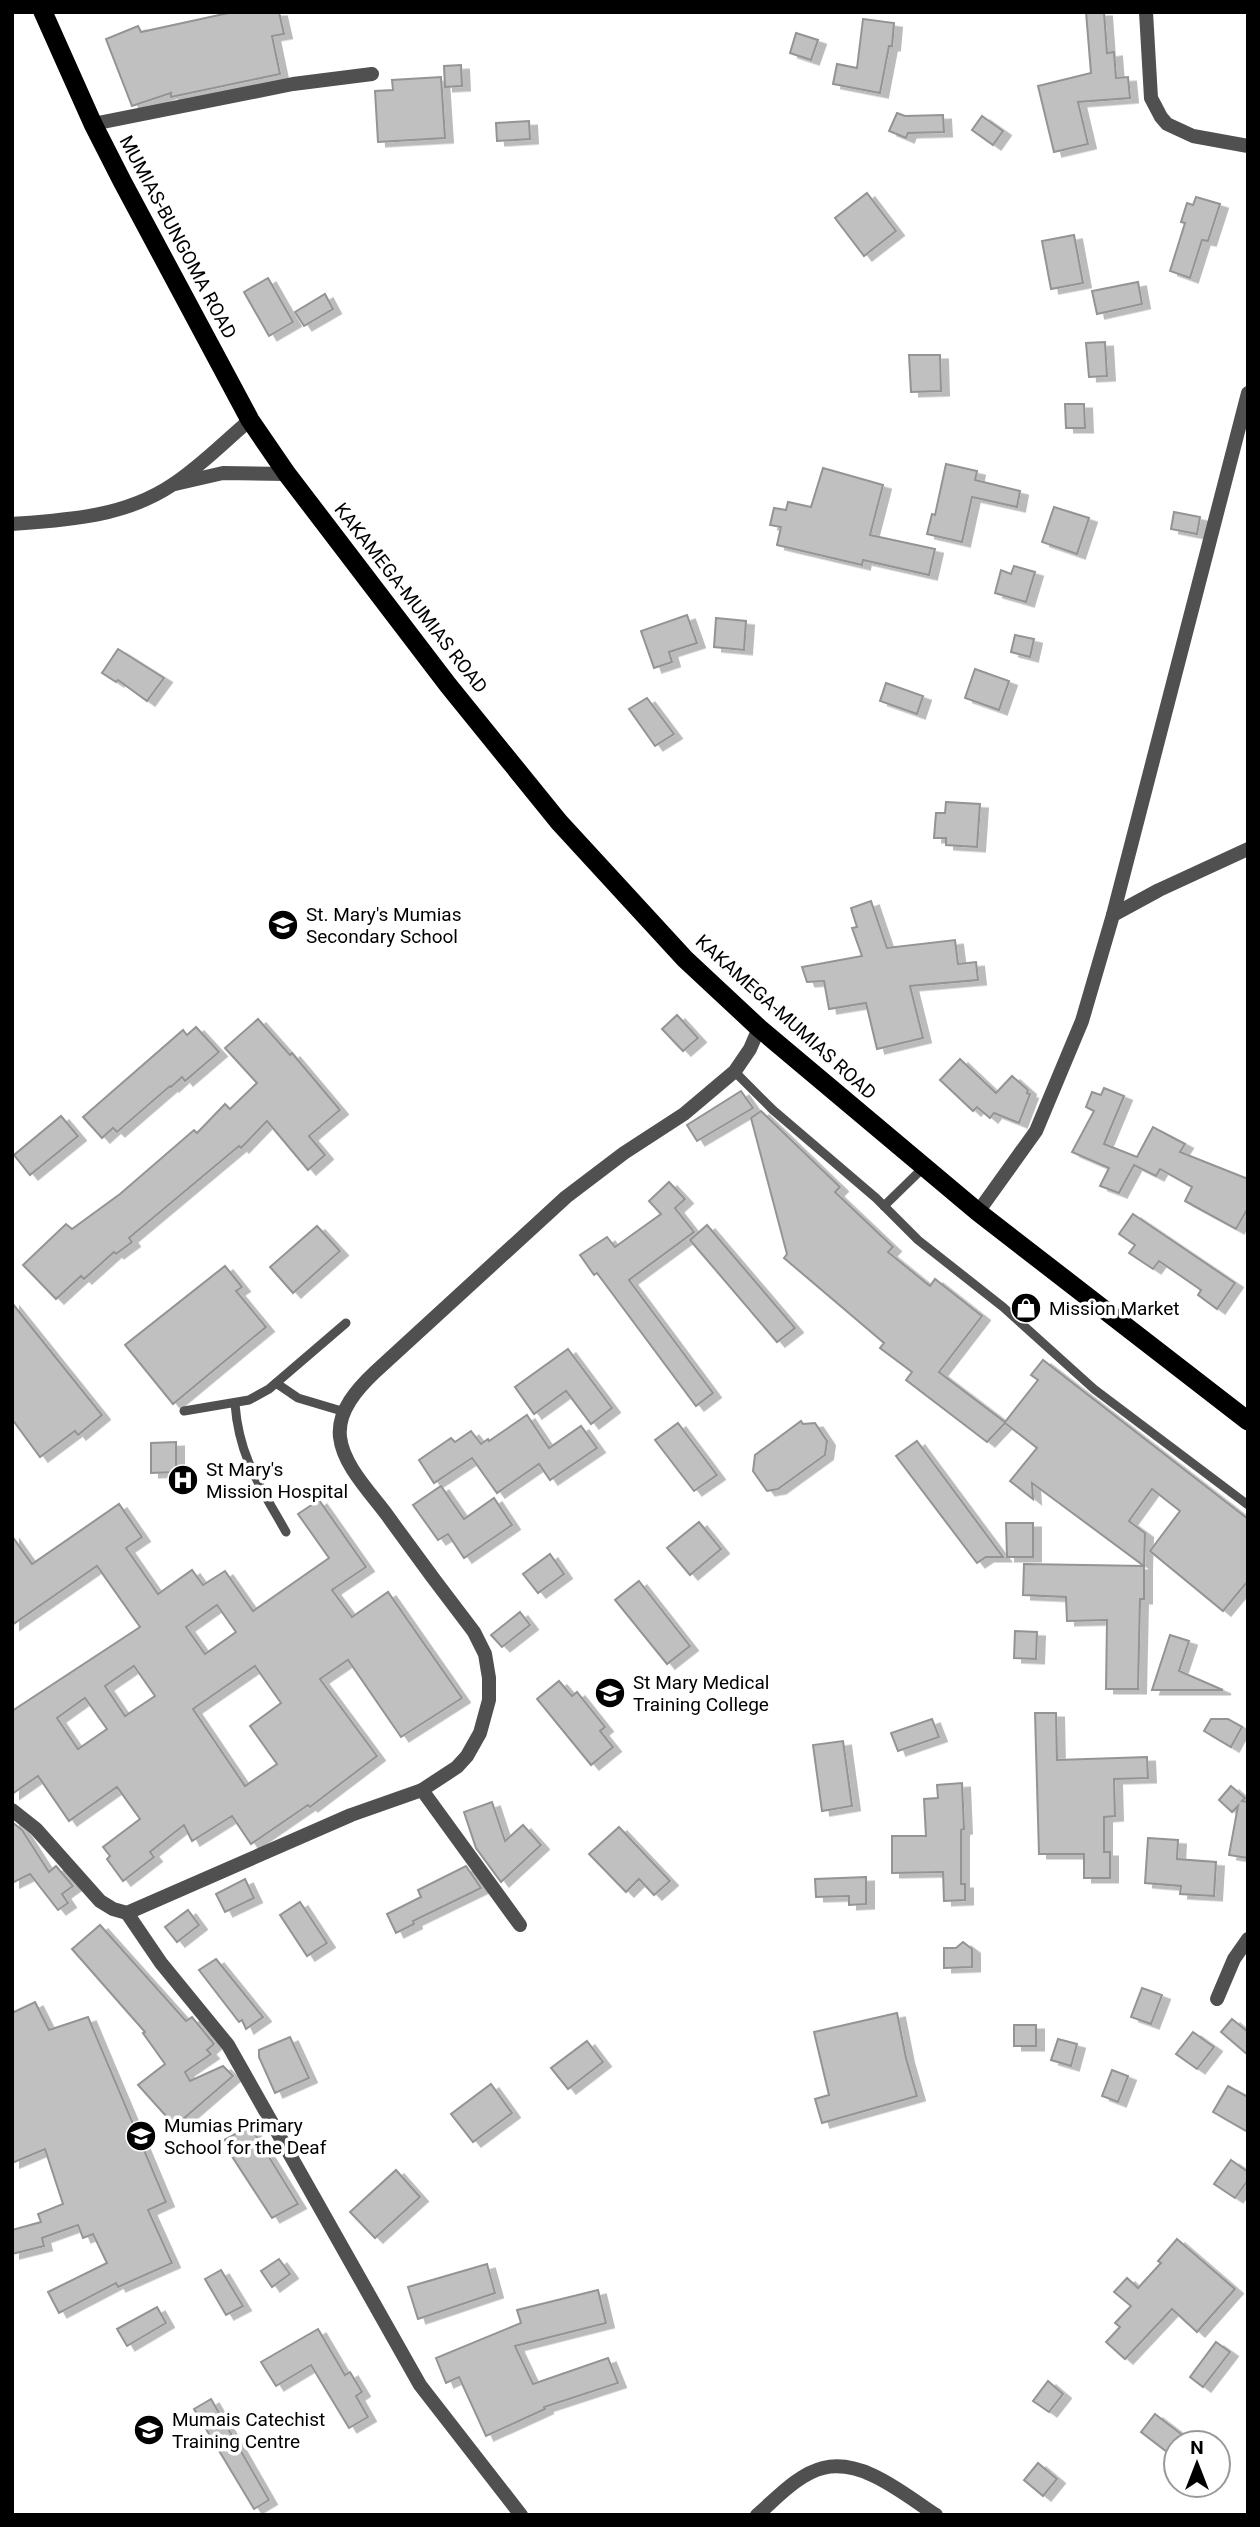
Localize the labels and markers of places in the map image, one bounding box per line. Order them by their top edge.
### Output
place label: St. Mary's Mumias Secondary School [306,903,461,948]
school or university icon: St. Mary's Mumias Secondary School [266,908,300,942]
shop icon: Mission Market [1009,1291,1043,1325]
place label: Mission Market [1049,1297,1180,1320]
place label: St Mary's Mission Hospital [206,1458,348,1503]
hospital icon: St Mary's Mission Hospital [166,1463,200,1497]
place label: St Mary Medical Training College [633,1671,769,1716]
school or university icon: St Mary Medical Training College [593,1676,627,1710]
place label: Mumias Primary School for the Deaf [164,2114,327,2159]
school or university icon: Mumias Primary School for the Deaf [124,2119,158,2153]
place label: Mumais Catechist Training Centre [172,2408,325,2453]
school or university icon: Mumais Catechist Training Centre [132,2413,166,2447]

